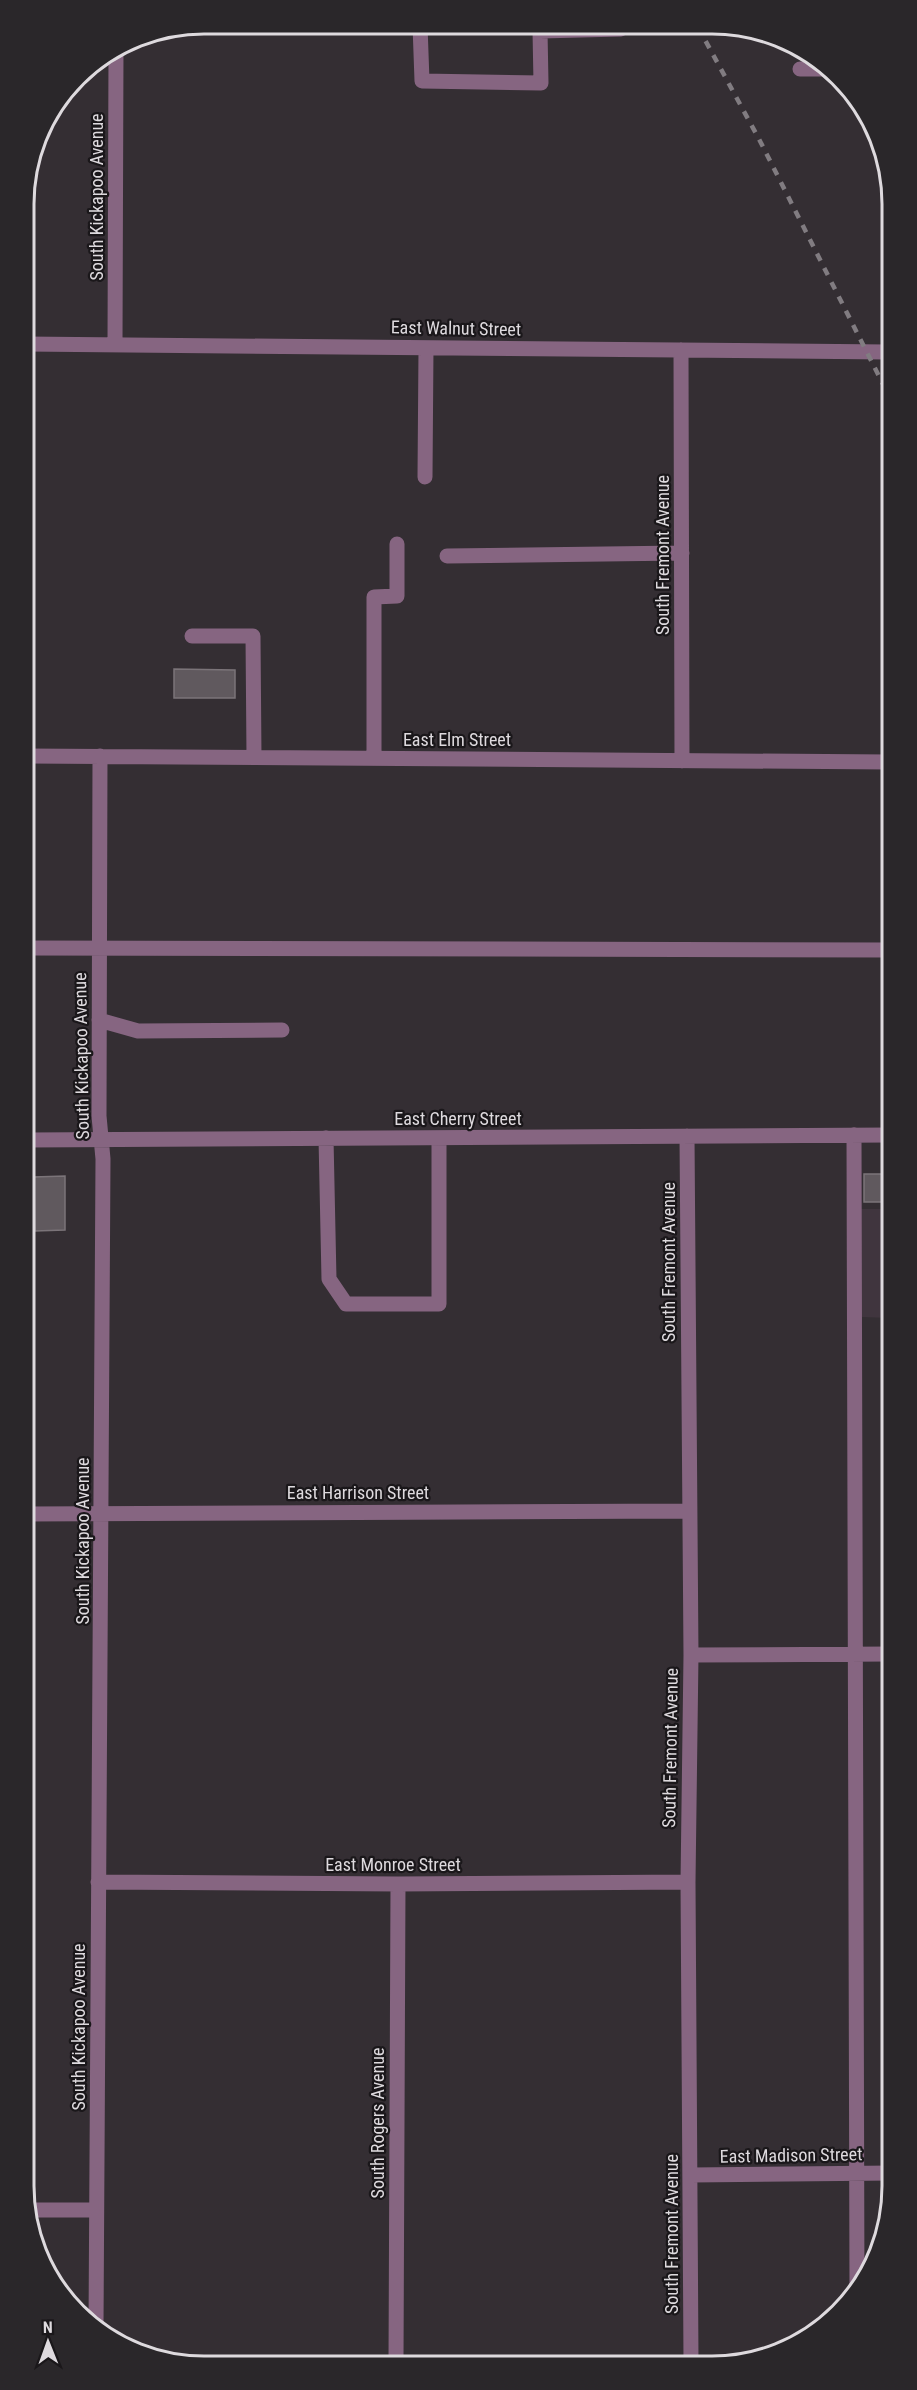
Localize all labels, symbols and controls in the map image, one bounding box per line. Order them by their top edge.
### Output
street label: South Kickapoo Avenue [86,113,107,281]
street label: East Walnut Street [391,316,521,340]
street label: South Fremont Avenue [652,475,673,635]
street label: East Elm Street [403,729,511,750]
street label: South Kickapoo Avenue [69,972,93,1140]
street label: East Cherry Street [394,1108,522,1129]
street label: South Fremont Avenue [658,1182,679,1342]
street label: South Kickapoo Avenue [72,1457,93,1625]
street label: East Harrison Street [287,1482,429,1503]
street label: South Fremont Avenue [658,1668,682,1828]
street label: East Monroe Street [325,1854,461,1875]
street label: South Kickapoo Avenue [68,1943,89,2111]
street label: South Rogers Avenue [367,2048,388,2198]
street label: East Madison Street [719,2143,863,2167]
street label: South Fremont Avenue [661,2154,682,2314]
north arrow [18,2312,78,2372]
text: N [43,2318,53,2337]

